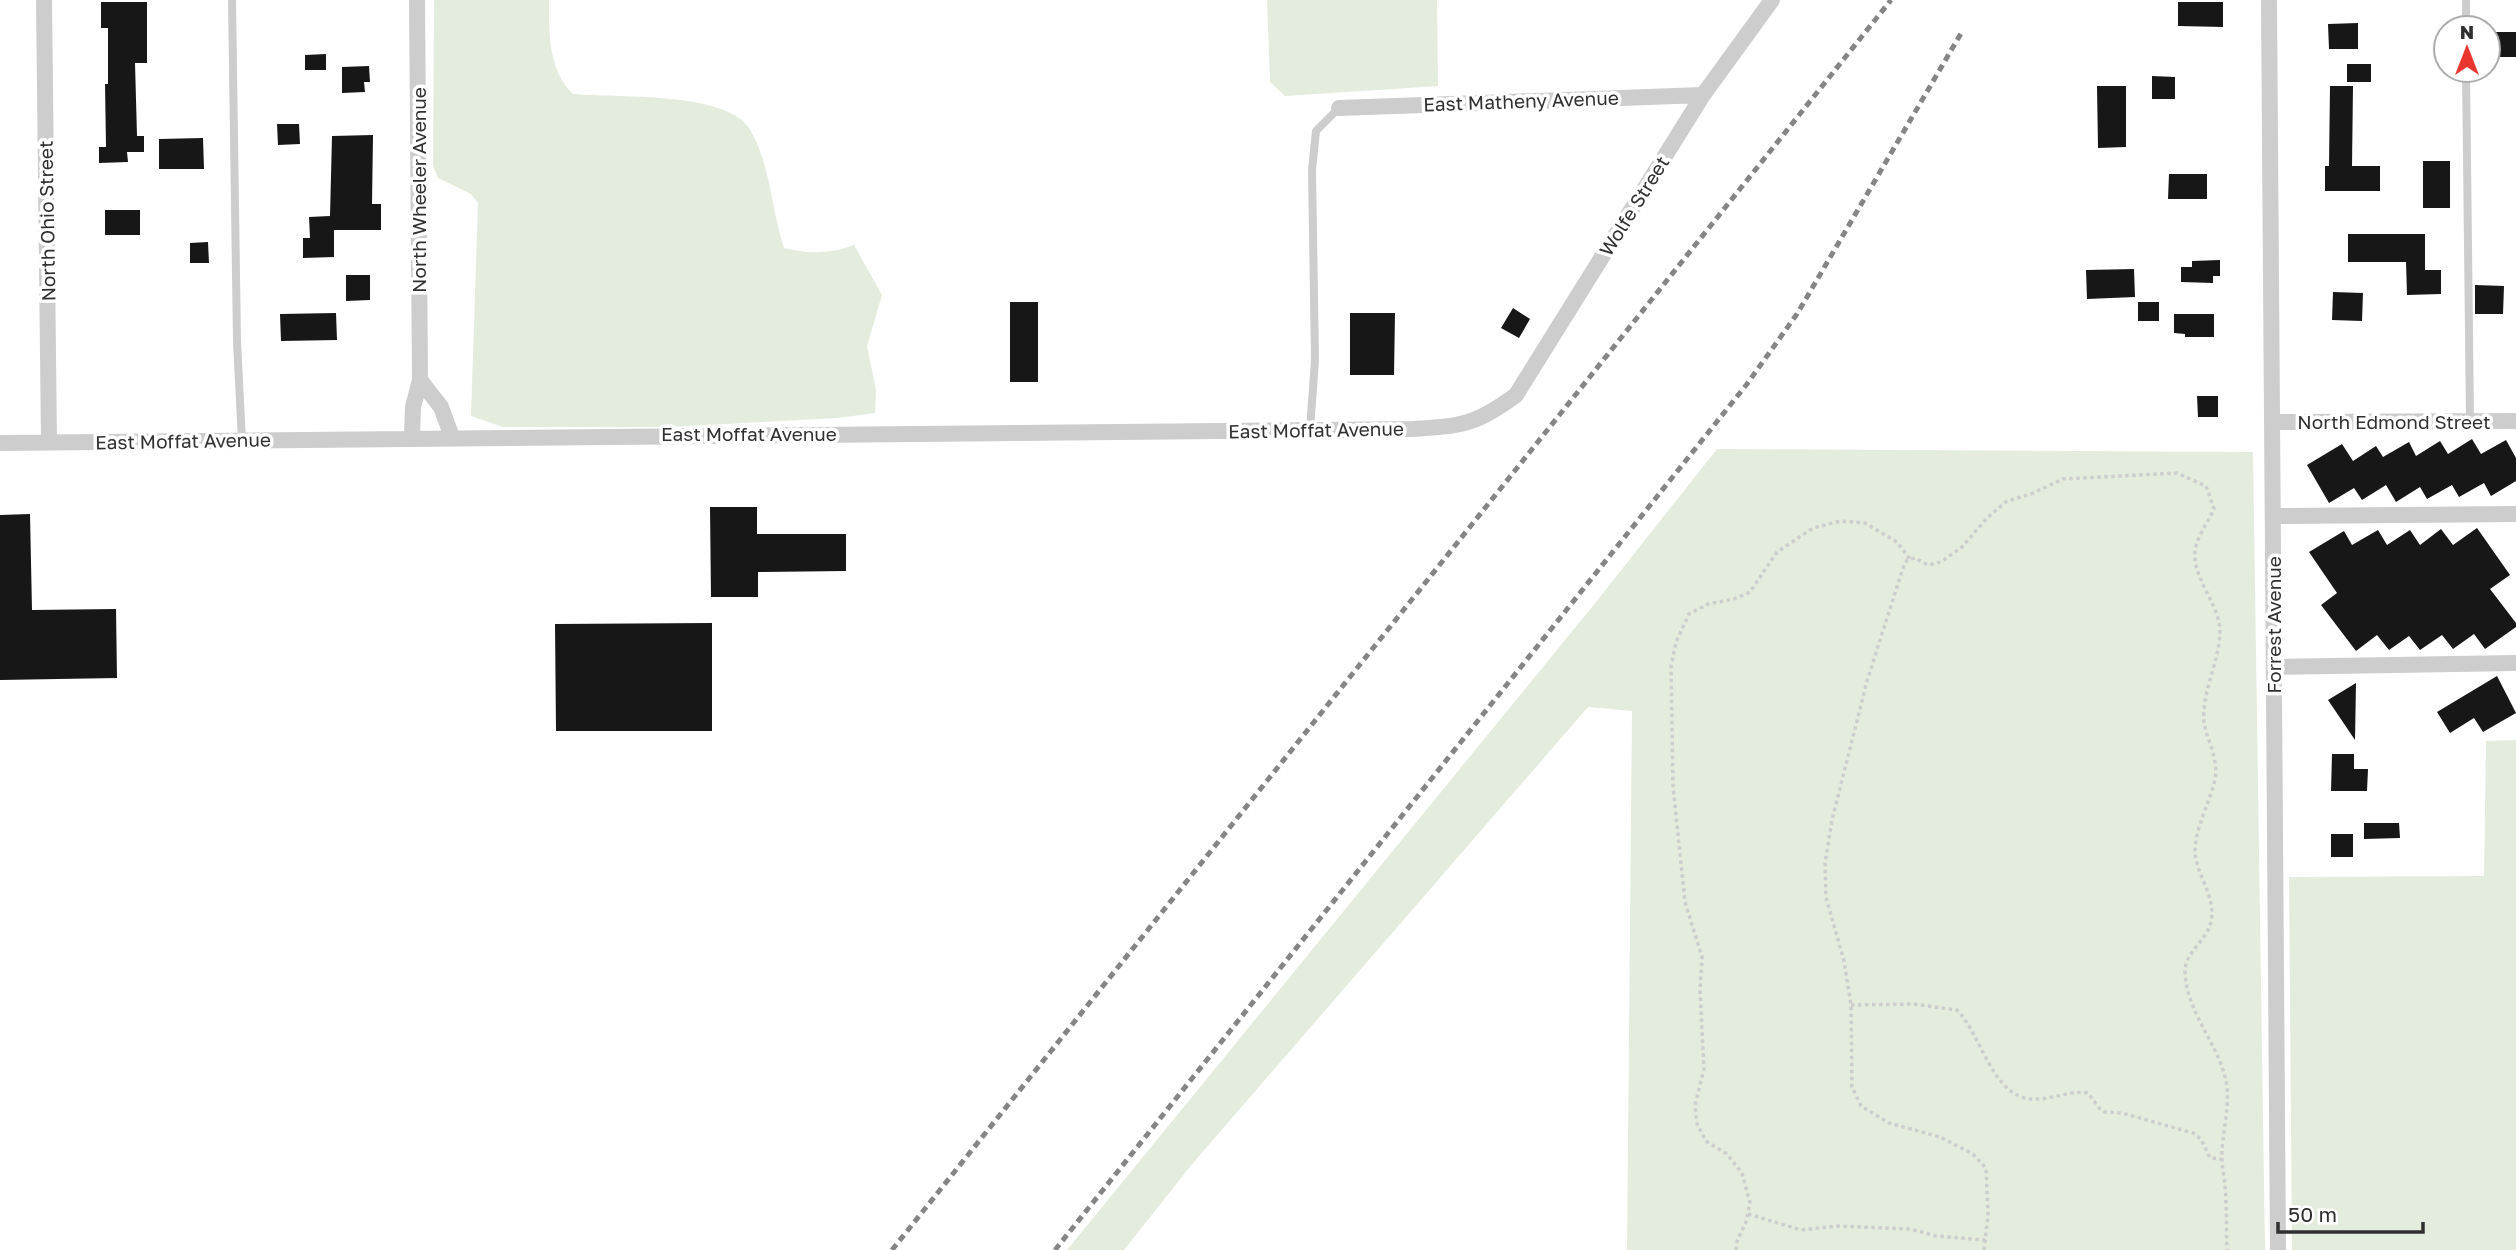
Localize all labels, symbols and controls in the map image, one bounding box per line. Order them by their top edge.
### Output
north arrow [2432,14,2502,84]
text: N [2460,20,2474,43]
street label: East Matheny Avenue [1423,86,1619,115]
street label: North Wheeler Avenue [407,87,430,293]
street label: North Ohio Street [34,140,59,302]
street label: Wolfe Street [1594,152,1673,260]
street label: North Edmond Street [2297,410,2491,433]
street label: East Moffat Avenue [1228,416,1404,443]
street label: East Moffat Avenue [661,422,837,445]
street label: East Moffat Avenue [95,427,271,454]
street label: Forrest Avenue [2262,556,2285,694]
scale bar [2278,1190,2423,1234]
text: 50 m [2288,1201,2337,1227]

